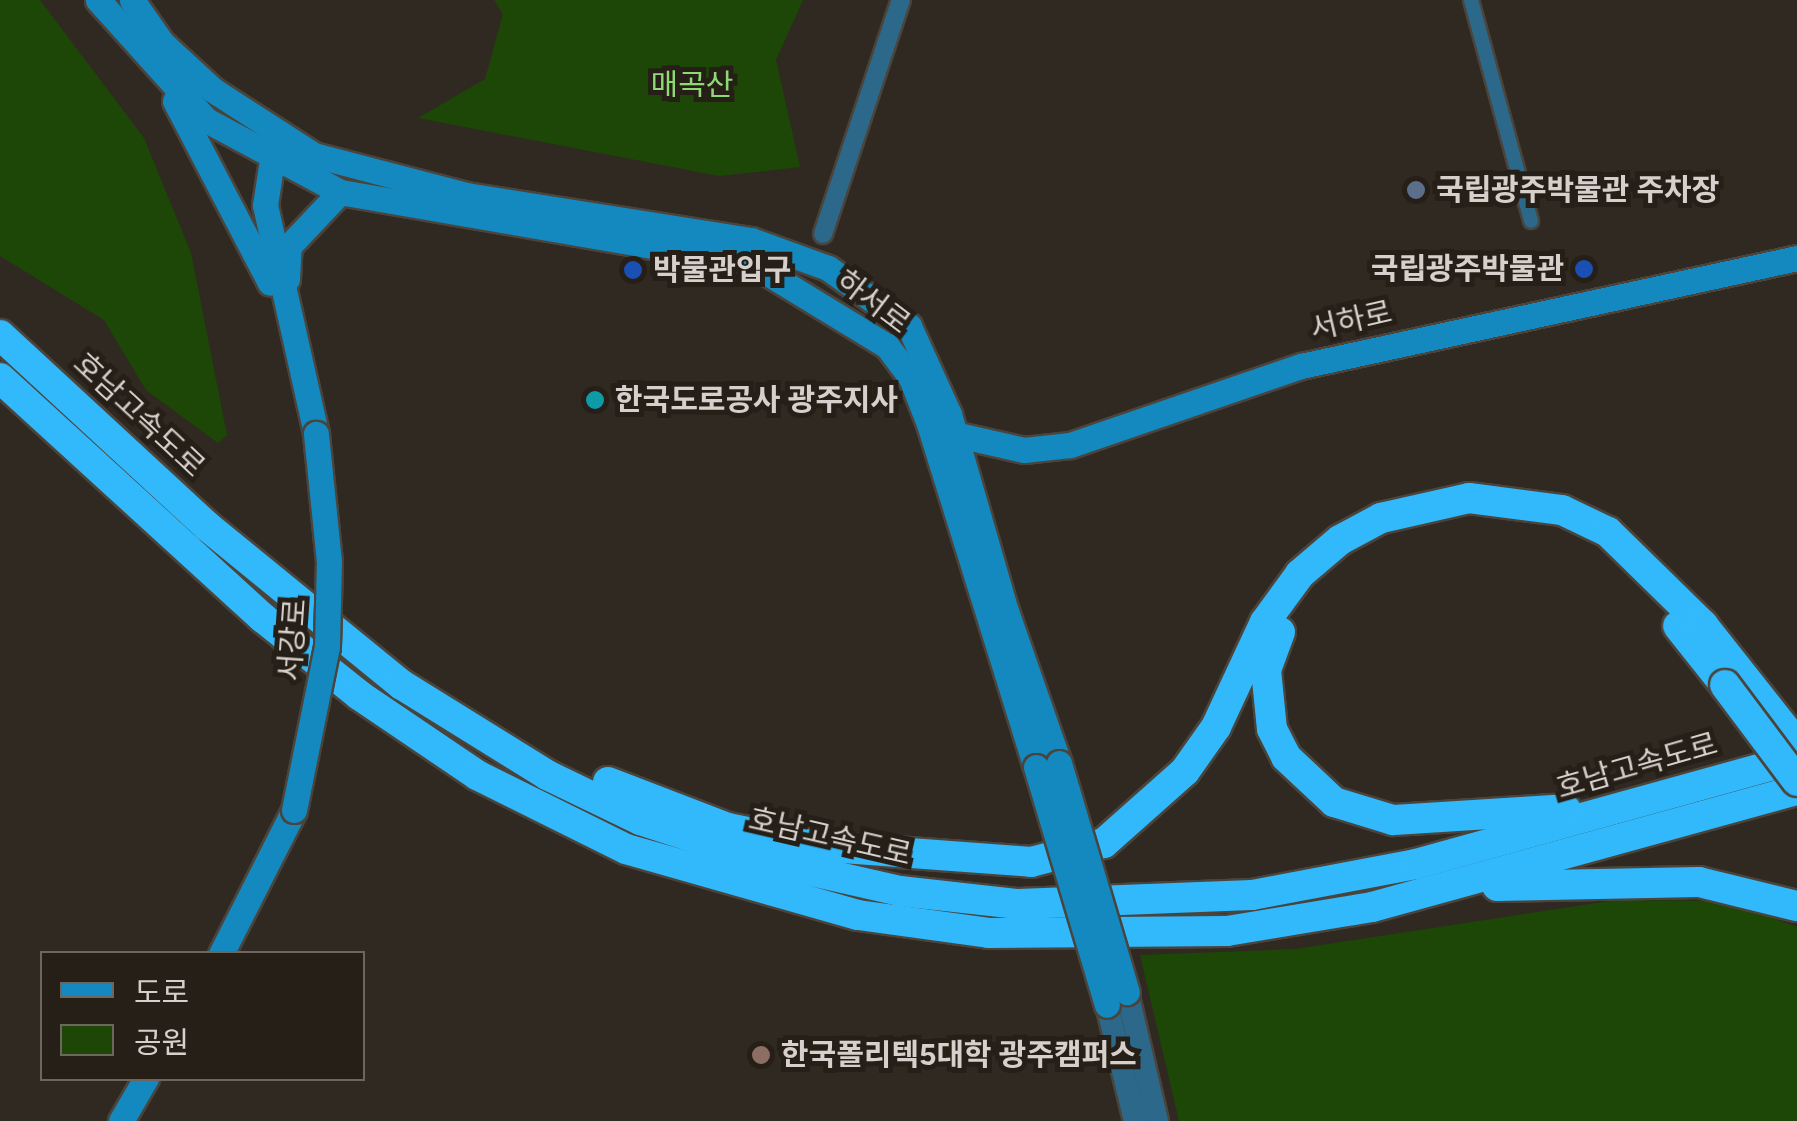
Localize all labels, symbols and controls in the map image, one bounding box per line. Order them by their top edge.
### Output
park label: 매곡산 [651,67,733,103]
place label: 국립광주박물관 주차장 [1436,172,1719,208]
marker: 국립광주박물관 주차장 [1405,179,1427,201]
place label: 국립광주박물관 [1371,251,1564,287]
place label: 박물관입구 [653,252,791,288]
marker: 국립광주박물관 [1573,258,1595,280]
marker: 박물관입구 [622,259,644,281]
street label: 하서로 [829,263,917,341]
street label: 서하로 [1307,294,1395,348]
street label: 호남고속도로 [66,345,212,485]
place label: 한국도로공사 광주지사 [615,382,898,418]
marker: 한국도로공사 광주지사 [584,389,606,411]
street label: 서강로 [272,597,314,683]
street label: 호남고속도로 [1552,726,1722,806]
street label: 호남고속도로 [745,801,915,873]
legend [40,951,365,1081]
text: 도로 [134,974,189,1011]
text: 공원 [134,1024,189,1061]
place label: 한국폴리텍5대학 광주캠퍼스 [781,1037,1137,1073]
marker: 한국폴리텍5대학 광주캠퍼스 [750,1044,772,1066]

